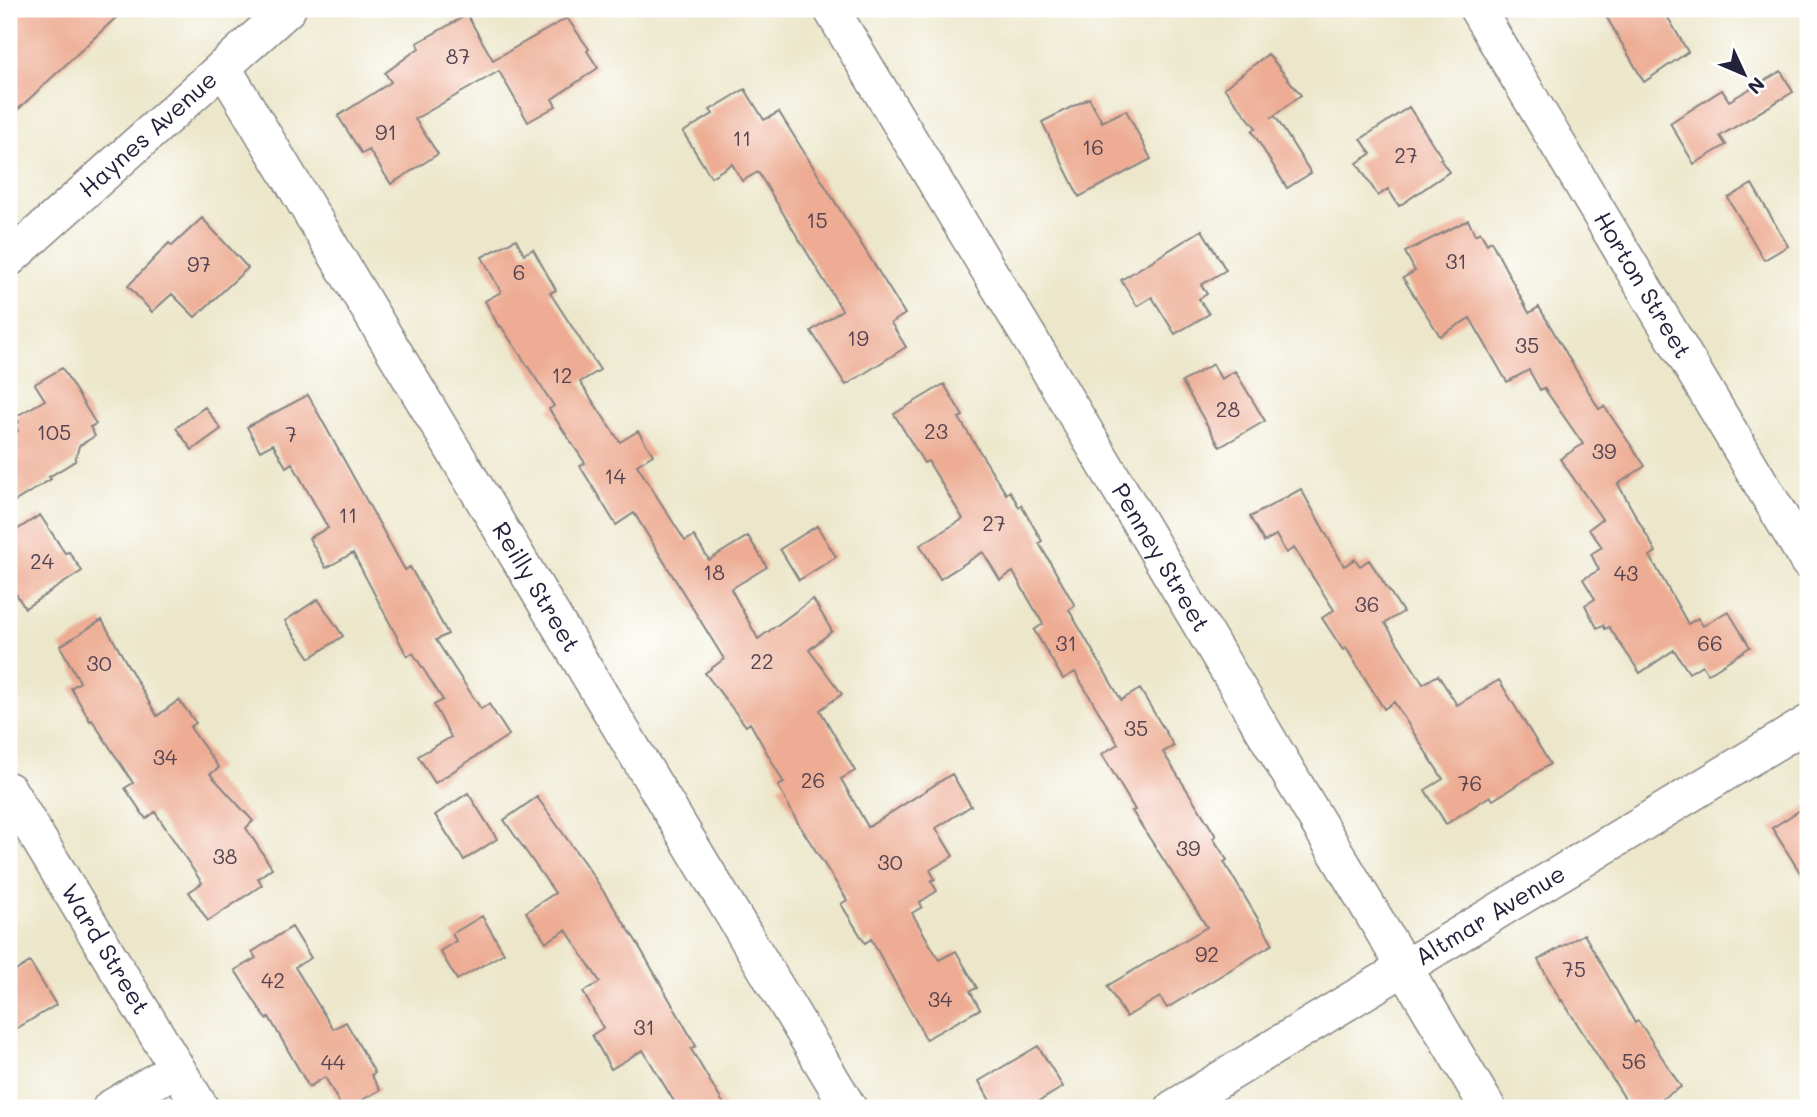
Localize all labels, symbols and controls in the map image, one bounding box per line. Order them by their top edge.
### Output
north arrow [1708,38,1778,108]
house number: 87 [446,42,470,69]
street label: Haynes Avenue [72,63,223,203]
text: N [1743,72,1771,100]
house number: 91 [375,118,397,145]
house number: 11 [733,124,751,151]
house number: 16 [1082,133,1104,160]
house number: 27 [1394,141,1418,168]
house number: 15 [806,206,828,233]
street label: Horton Street [1588,206,1699,364]
house number: 31 [1445,247,1467,274]
house number: 97 [187,250,211,277]
house number: 6 [513,258,525,285]
house number: 19 [847,324,869,351]
house number: 35 [1515,331,1539,358]
house number: 12 [551,361,573,388]
house number: 28 [1216,395,1240,422]
house number: 23 [924,417,948,444]
house number: 105 [37,418,71,445]
house number: 7 [285,420,297,447]
house number: 39 [1592,437,1616,464]
house number: 14 [604,462,627,489]
street label: Penney Street [1106,477,1218,637]
house number: 11 [339,501,357,528]
house number: 27 [982,509,1006,536]
street label: Reilly Street [486,516,588,657]
house number: 24 [30,547,55,574]
house number: 18 [703,558,725,585]
house number: 43 [1614,559,1638,586]
house number: 36 [1355,590,1380,617]
house number: 31 [1055,629,1077,656]
house number: 66 [1697,629,1723,656]
house number: 22 [750,647,774,674]
house number: 30 [86,649,112,676]
house number: 35 [1124,714,1148,741]
house number: 34 [153,743,178,770]
house number: 26 [801,766,825,793]
house number: 76 [1458,769,1482,796]
house number: 39 [1176,834,1200,861]
house number: 38 [212,842,238,869]
house number: 30 [877,848,903,875]
street label: Altmar Avenue [1409,857,1570,972]
street label: Ward Street [55,877,158,1020]
house number: 92 [1195,940,1219,967]
house number: 75 [1562,955,1586,982]
house number: 42 [261,966,285,993]
house number: 34 [928,985,953,1012]
house number: 31 [633,1013,655,1040]
house number: 56 [1622,1047,1646,1074]
house number: 44 [321,1048,346,1075]

